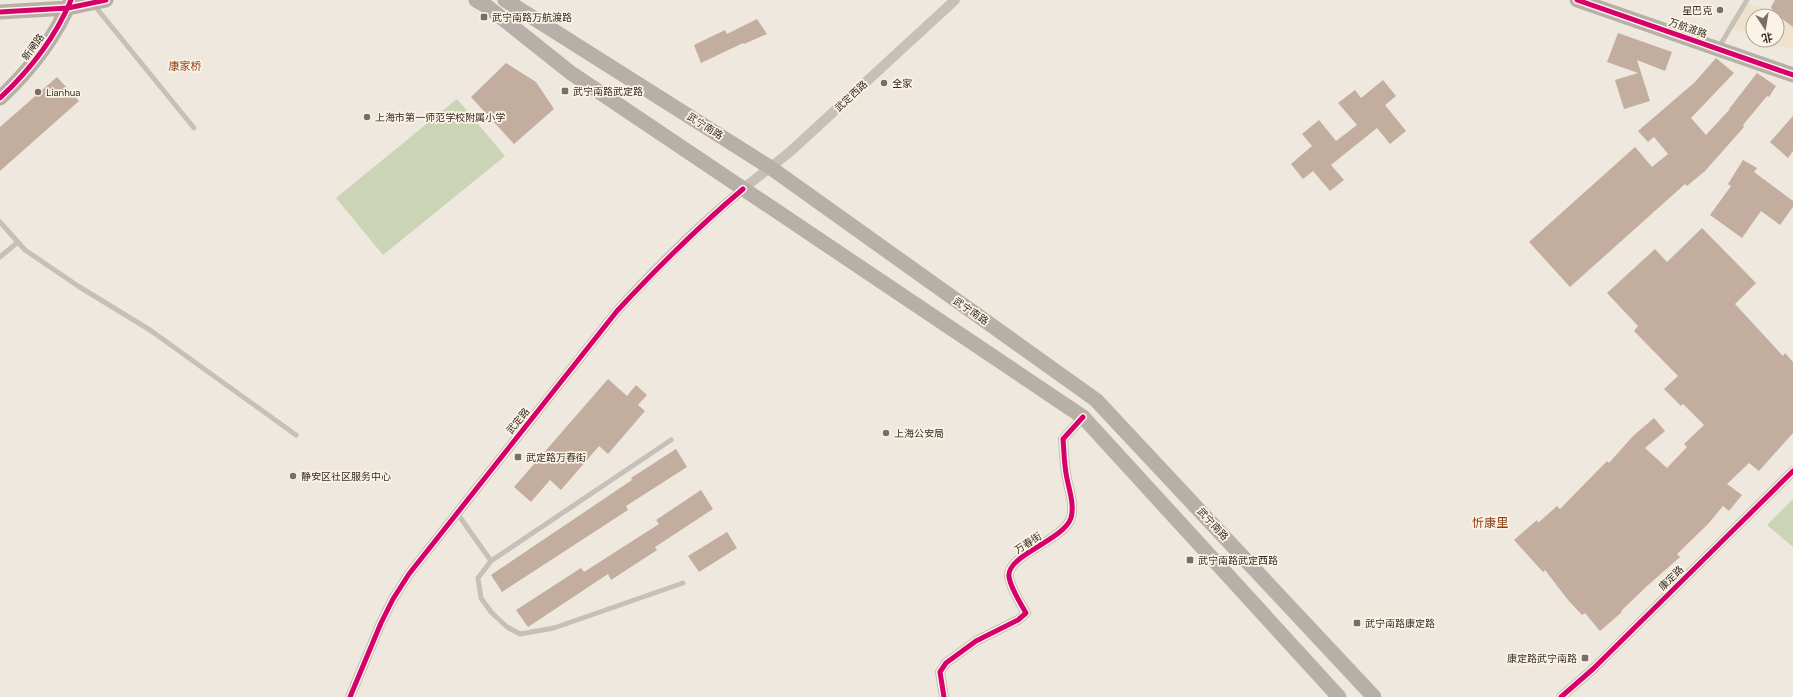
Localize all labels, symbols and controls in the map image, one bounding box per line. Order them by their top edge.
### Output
place label: 星巴克 [1682,4,1712,17]
marker: 星巴克 [1715,5,1725,15]
north arrow [1745,8,1785,48]
place label: 武宁南路万航渡路 [492,11,572,24]
marker: 武宁南路万航渡路 [479,12,489,22]
street label: 万航渡路 [1667,15,1709,41]
text: 北 [1760,30,1774,45]
street label: 新闸路 [19,31,47,63]
district label: 康家桥 [169,60,202,73]
place label: 全家 [892,77,913,90]
street label: 武定西路 [832,78,870,114]
marker: 全家 [879,78,889,88]
place label: 武宁南路武定路 [573,85,643,98]
place label: Lianhua [46,86,80,99]
marker: 武宁南路武定路 [560,86,570,96]
marker: Lianhua [33,87,43,97]
street label: 武宁南路 [685,110,725,142]
place label: 上海市第一师范学校附属小学 [375,111,505,124]
marker: 上海市第一师范学校附属小学 [362,112,372,122]
street label: 武宁南路 [951,294,991,328]
street label: 武定路 [504,405,532,437]
place label: 上海公安局 [894,427,944,440]
marker: 上海公安局 [881,428,891,438]
place label: 武定路万春街 [526,451,586,464]
marker: 武定路万春街 [513,452,523,462]
place label: 静安区社区服务中心 [301,470,391,483]
marker: 静安区社区服务中心 [288,471,298,481]
street label: 武宁南路 [1195,505,1231,543]
district label: 忻康里 [1472,516,1508,530]
street label: 万春街 [1012,529,1044,557]
place label: 武宁南路武定西路 [1198,554,1278,567]
marker: 武宁南路武定西路 [1185,555,1195,565]
street label: 康定路 [1656,563,1686,593]
place label: 武宁南路康定路 [1365,617,1435,630]
marker: 武宁南路康定路 [1352,618,1362,628]
place label: 康定路武宁南路 [1507,652,1577,665]
marker: 康定路武宁南路 [1580,653,1590,663]

